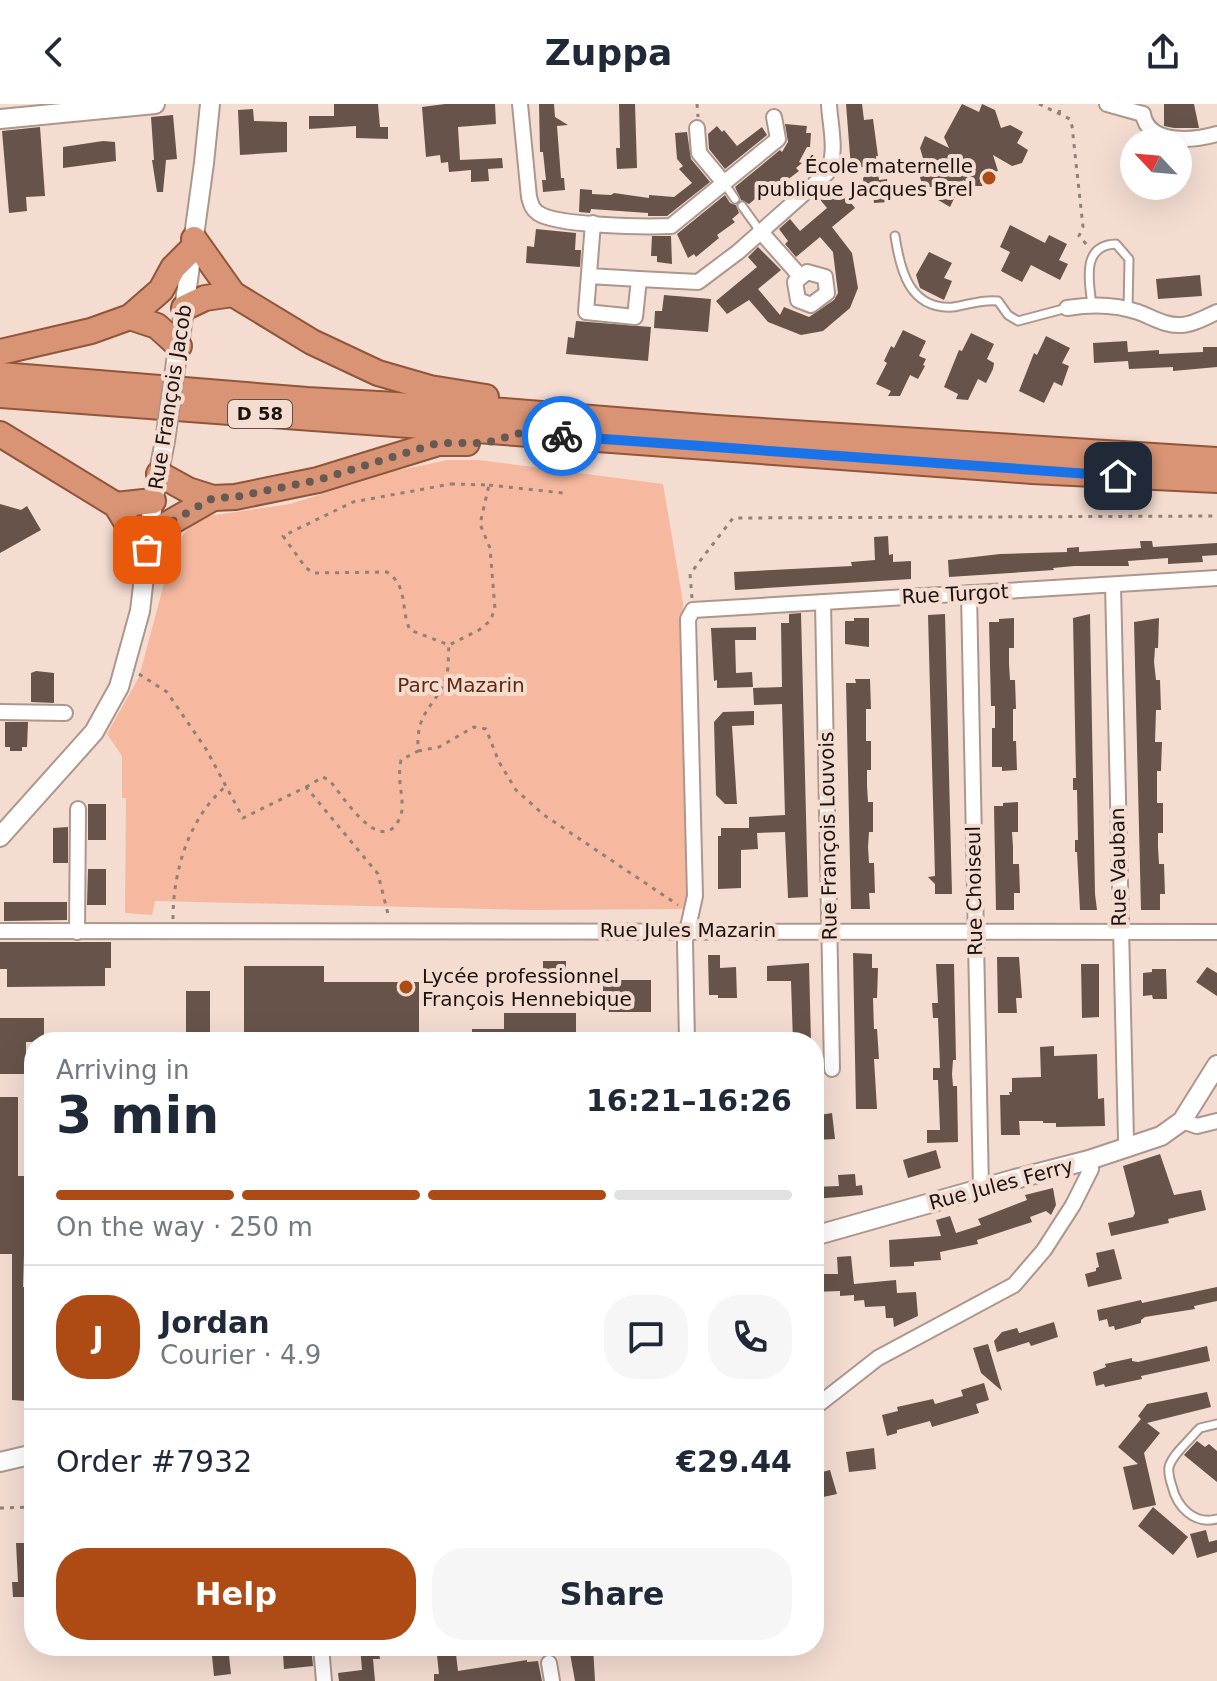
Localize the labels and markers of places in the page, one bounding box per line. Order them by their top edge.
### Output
place label: École maternelle publique Jacques Brel [757,154,973,201]
marker: École maternelle publique Jacques Brel [980,169,998,187]
pin [1084,442,1152,510]
pin [113,516,181,584]
place label: Lycée professionnel François Hennebique [422,964,632,1011]
marker: Lycée professionnel François Hennebique [397,978,415,996]

